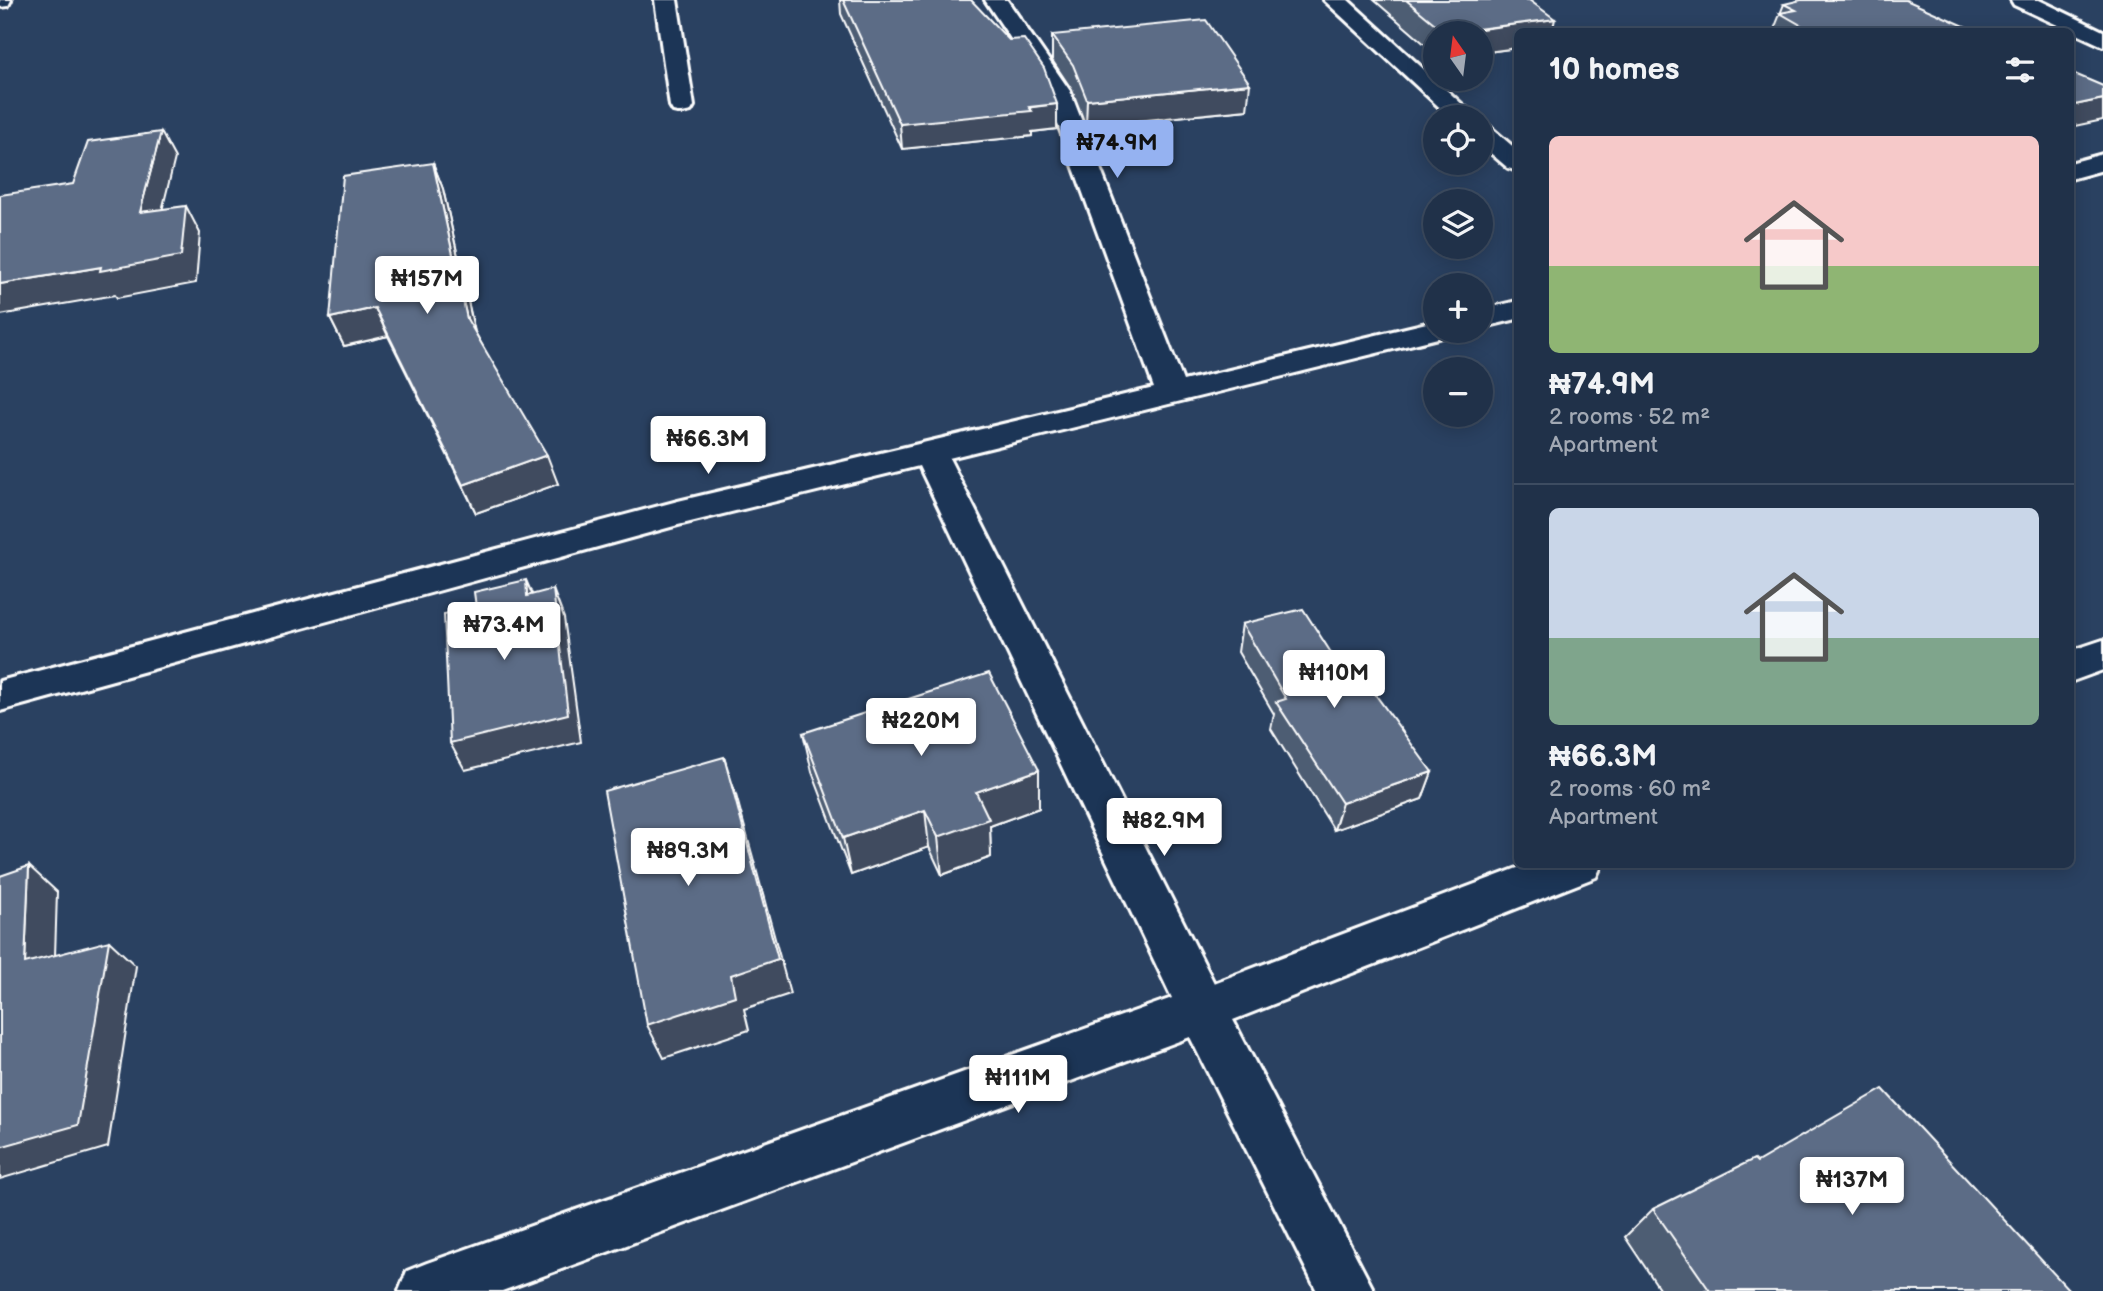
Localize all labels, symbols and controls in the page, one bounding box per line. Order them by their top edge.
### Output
north arrow [1423,21,1493,91]
map controls [1423,21,1493,427]
icon: filters [2001,51,2039,89]
text: 10 homes [1549,52,1680,88]
button: locate [1423,105,1493,175]
pin: ₦74.9M [1060,120,1174,180]
text: ₦74.9M [1076,129,1158,157]
icon: home [1731,182,1857,308]
button: layers [1423,189,1493,259]
pin: ₦157M [378,256,476,316]
text: ₦157M [391,265,463,293]
button: + [1423,273,1493,343]
button: − [1423,357,1493,427]
text: ₦74.9M [1549,367,1655,403]
text: 2 rooms · 52 m² [1549,403,1710,431]
pin: ₦66.3M [651,416,765,476]
text: ₦66.3M [667,425,749,453]
text: Apartment [1549,431,1658,459]
icon: home [1731,554,1857,680]
pin: ₦73.4M [447,602,561,662]
text: ₦73.4M [463,611,545,639]
pin: ₦110M [1285,650,1383,710]
text: ₦110M [1299,659,1369,687]
pin: ₦220M [872,698,970,758]
text: ₦220M [882,707,960,735]
text: ₦66.3M [1549,739,1657,775]
text: 2 rooms · 60 m² [1549,775,1711,803]
pin: ₦82.9M [1107,798,1221,858]
text: Apartment [1549,803,1658,831]
text: ₦82.9M [1123,807,1205,835]
pin: ₦89.3M [631,828,745,888]
text: ₦89.3M [647,837,729,865]
pin: ₦111M [969,1056,1067,1115]
text: ₦111M [985,1064,1051,1092]
pin: ₦137M [1803,1158,1901,1217]
text: ₦137M [1816,1166,1888,1194]

